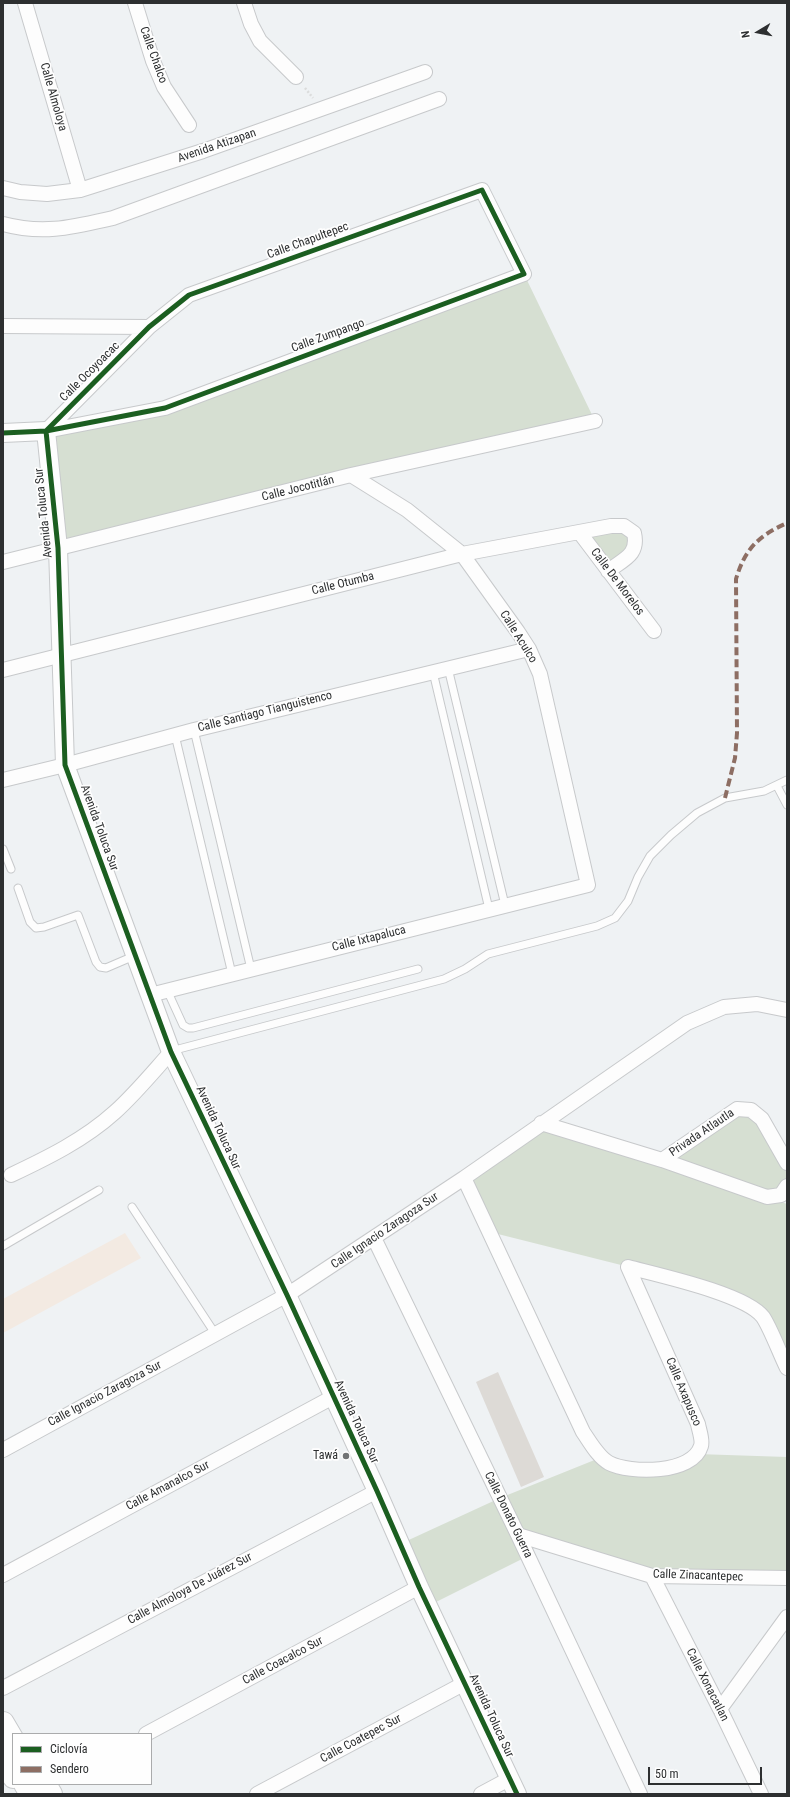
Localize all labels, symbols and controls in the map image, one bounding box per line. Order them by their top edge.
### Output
north arrow [738,12,778,52]
street label: Calle Chalco [136,25,170,85]
text: N [739,30,753,39]
street label: Calle Almoloya [36,61,70,133]
street label: Avenida Atizapan [176,126,258,166]
street label: Calle Chapultepec [265,220,351,262]
street label: Calle Zumpango [289,316,367,356]
street label: Calle Ocoyoacac [57,339,123,405]
street label: Avenida Toluca Sur [32,467,56,559]
street label: Calle Jocotitlán [260,473,336,505]
street label: Calle De Morelos [587,546,647,618]
street label: Calle Otumba [310,569,376,599]
street label: Calle Aculco [496,608,540,666]
street label: Calle Santiago Tianguistenco [196,688,334,736]
street label: Avenida Toluca Sur [77,783,121,873]
street label: Calle Ixtapaluca [331,923,407,955]
street label: Avenida Toluca Sur [192,1084,244,1172]
street label: Privada Atlautla [667,1106,737,1160]
street label: Calle Ignacio Zaragoza Sur [329,1190,441,1272]
street label: Calle Axapusco [662,1356,704,1428]
street label: Calle Ignacio Zaragoza Sur [46,1358,164,1430]
street label: Avenida Toluca Sur [330,1378,382,1466]
place label: Tawá [313,1449,338,1463]
marker: Tawá [341,1451,351,1461]
street label: Calle Amanalco Sur [124,1458,212,1514]
street label: Calle Donato Guerra [481,1469,535,1561]
street label: Calle Almoloya De Juárez Sur [125,1550,255,1628]
street label: Calle Zinacantepec [653,1567,743,1585]
street label: Calle Coacalco Sur [240,1634,326,1688]
street label: Calle Xonacatlan [683,1646,731,1724]
street label: Avenida Toluca Sur [465,1672,517,1760]
street label: Calle Coatepec Sur [318,1712,404,1766]
legend [12,1733,152,1785]
text: Ciclovía [50,1742,88,1756]
scale bar [650,1759,764,1785]
text: Sendero [50,1762,89,1776]
text: 50 m [655,1767,679,1781]

